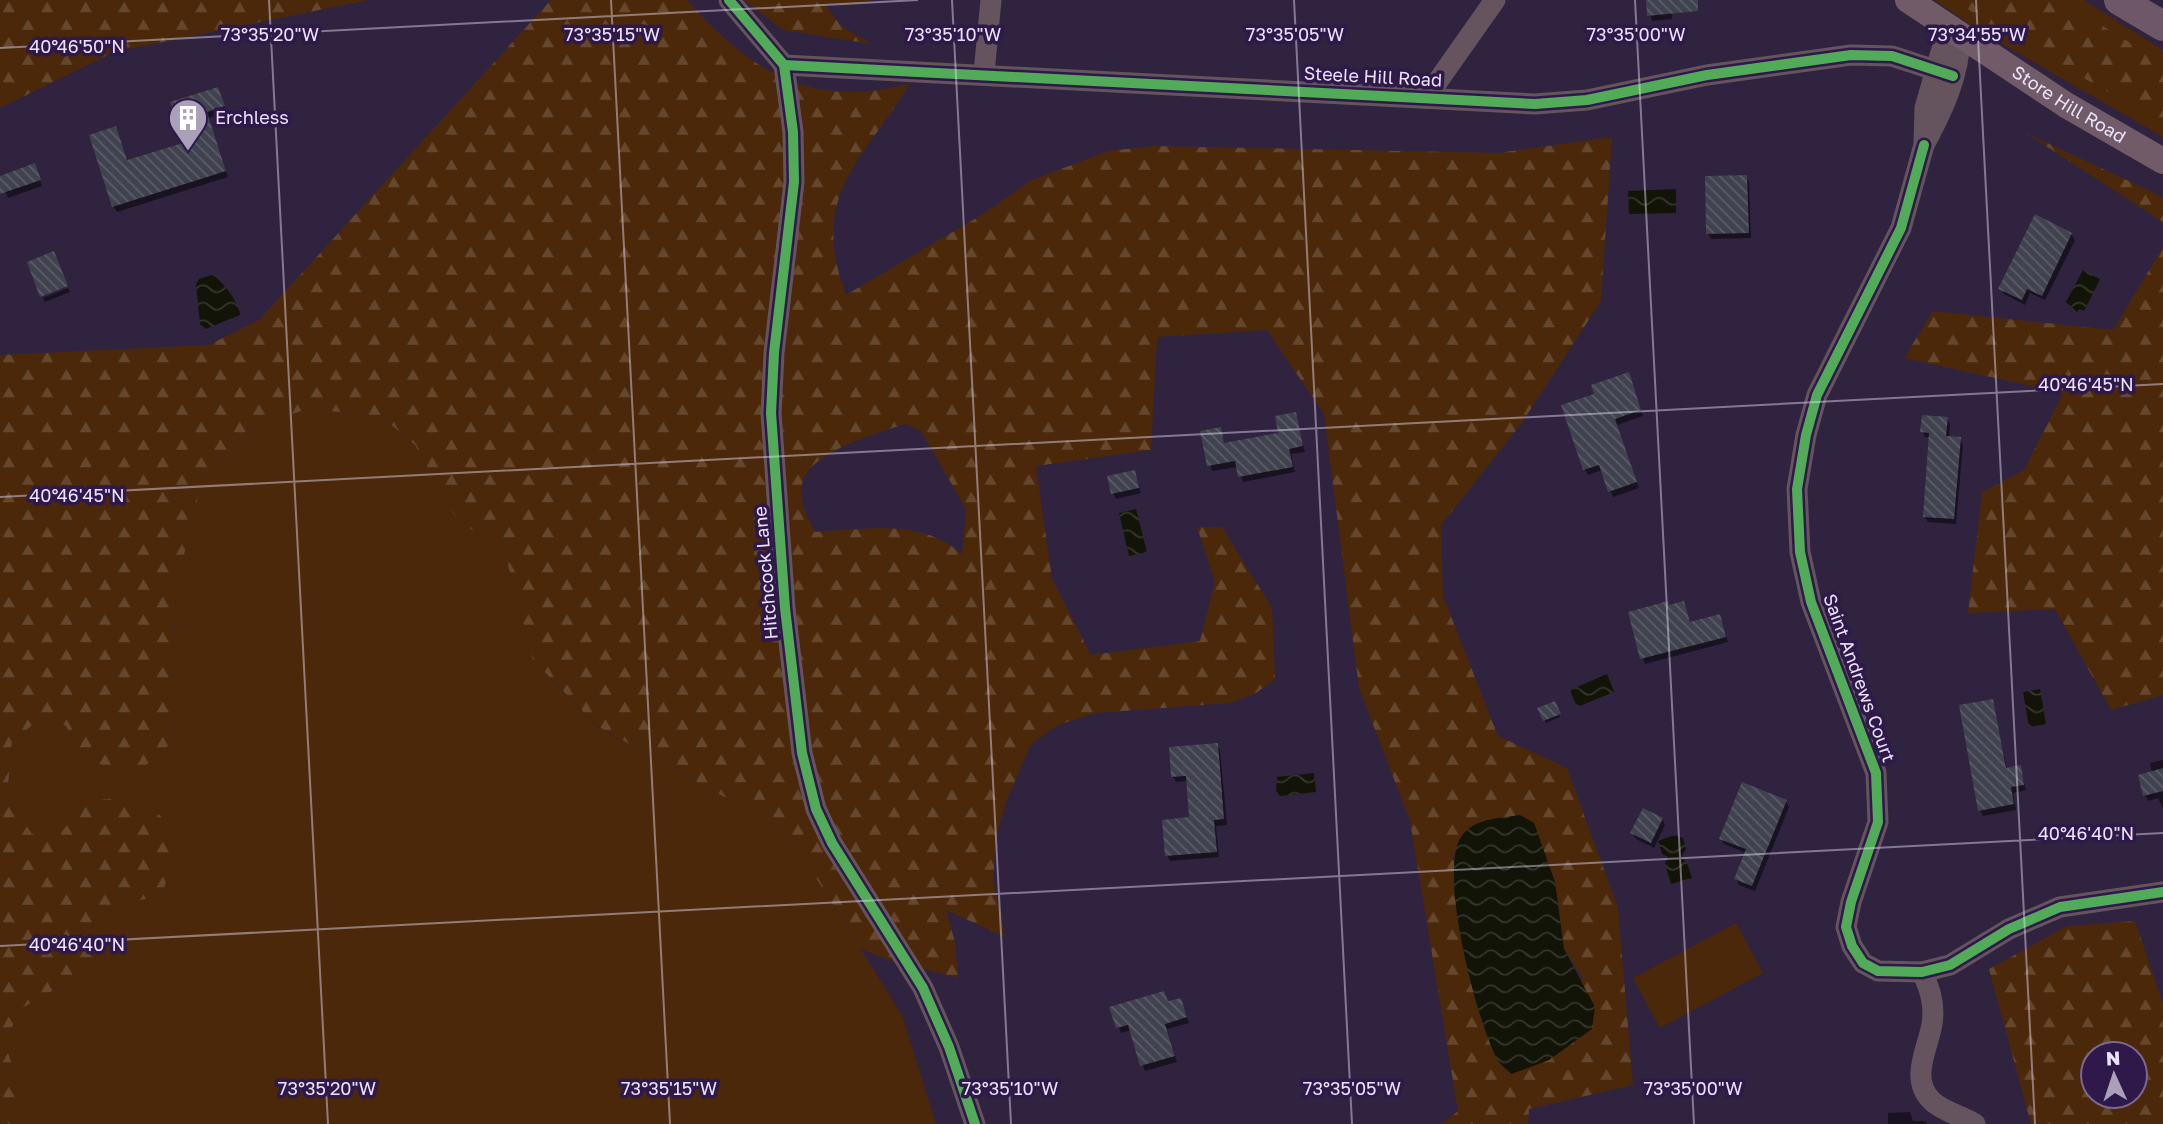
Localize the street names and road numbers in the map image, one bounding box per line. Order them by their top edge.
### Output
street label: Store Hill Road [2008,60,2130,147]
street label: Steele Hill Road [1303,61,1443,91]
street label: Hitchcock Lane [748,505,782,641]
street label: Saint Andrews Court [1819,590,1901,765]

